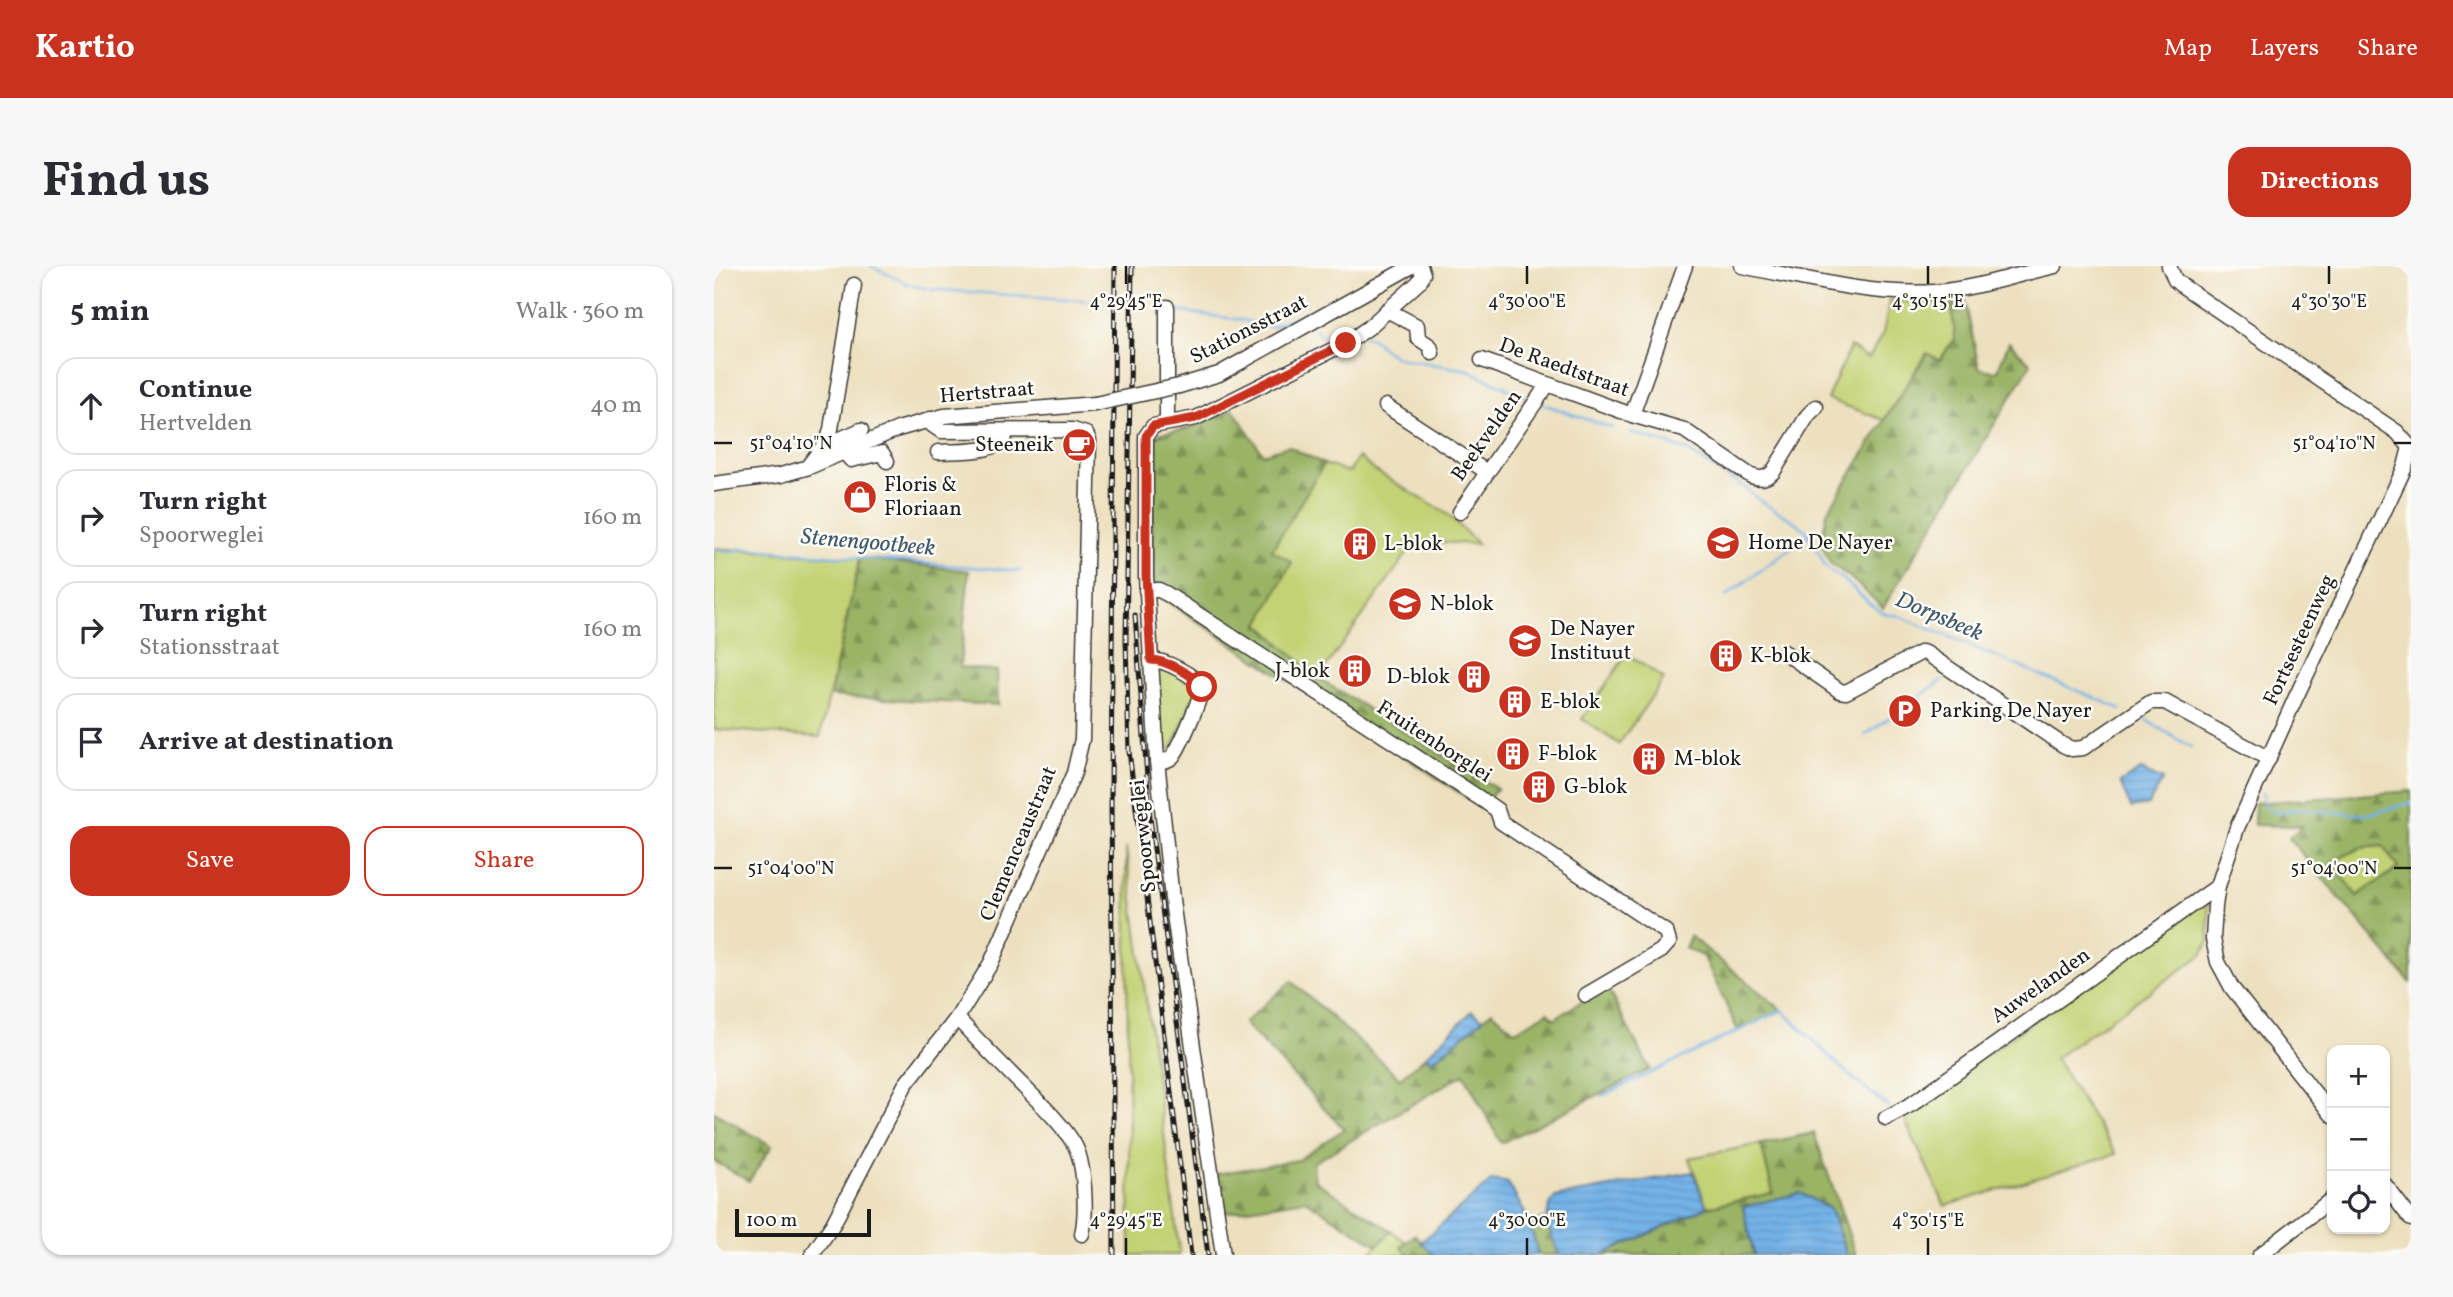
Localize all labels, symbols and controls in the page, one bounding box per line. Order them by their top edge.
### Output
text: Kartio [35,26,135,72]
text: Map [2164,32,2212,66]
text: Layers [2250,32,2319,66]
text: Share [2357,32,2418,66]
button: Directions [2228,147,2411,217]
text: Find us [42,148,210,217]
street label: Stationsstraat [1185,288,1313,372]
text: 4°29'45"E [1089,290,1163,315]
text: 4°30'00"E [1488,290,1566,315]
text: 4°30'15"E [1892,290,1964,315]
text: 4°30'30"E [2291,290,2367,315]
text: 5 min [70,291,150,333]
text: Walk · 360 m [516,296,644,328]
route end [1330,327,1361,358]
street label: De Raedtstraat [1495,331,1633,405]
text: Continue [139,372,252,408]
street label: Hertstraat [938,374,1036,412]
street label: Beekvelden [1445,384,1529,488]
icon: ahead [72,387,110,425]
text: 40 m [590,390,642,422]
text: Hertvelden [139,408,252,440]
cafe icon: Steeneik [1060,426,1098,464]
place label: Steeneik [975,431,1055,460]
text: 51°04'10"N [749,432,833,457]
text: 51°04'10"N [2292,432,2376,457]
place label: Floris & Floriaan [884,471,962,524]
shop icon: Floris & Floriaan [841,478,879,516]
text: Turn right [139,484,267,520]
icon: right [72,499,110,537]
text: 160 m [583,502,642,534]
text: Spoorweglei [139,520,264,552]
water label: Stenengootbeek [799,521,937,565]
school or university icon: Home De Nayer [1704,524,1742,562]
building icon: L-blok [1341,525,1379,563]
place label: Home De Nayer [1748,529,1893,558]
place label: L-blok [1384,530,1444,559]
street label: Fortsesteenweg [2257,570,2343,710]
water label: Dorpsbeek [1890,584,1988,650]
school or university icon: N-blok [1386,585,1424,623]
place label: N-blok [1430,590,1494,619]
text: Turn right [139,596,267,632]
icon: right [72,611,110,649]
text: 160 m [583,614,642,646]
place label: De Nayer Instituut [1550,615,1635,668]
school or university icon: De Nayer Instituut [1506,622,1544,660]
text: Stationsstraat [139,632,280,664]
building icon: K-blok [1707,637,1745,675]
place label: K-blok [1750,642,1812,671]
building icon: J-blok [1336,652,1374,690]
place label: J-blok [1275,657,1331,686]
building icon: D-blok [1455,658,1493,696]
place label: D-blok [1387,663,1451,692]
route start [1186,671,1217,702]
building icon: E-blok [1496,683,1534,721]
place label: E-blok [1540,688,1601,717]
parking icon: Parking De Nayer [1886,692,1924,730]
street label: Fruitenborglei [1371,694,1497,790]
place label: Parking De Nayer [1930,697,2092,726]
icon: arrive [72,723,110,761]
text: Arrive at destination [139,724,394,760]
building icon: F-blok [1494,735,1532,773]
place label: F-blok [1538,740,1598,769]
building icon: M-blok [1630,740,1668,778]
place label: M-blok [1674,745,1742,774]
street label: Clemenceaustraat [973,762,1065,926]
building icon: G-blok [1520,768,1558,806]
place label: G-blok [1564,773,1628,802]
street label: Spoorweglei [1124,778,1164,894]
button: Save [70,826,350,896]
button: Share [364,826,644,896]
text: 51°04'00"N [748,857,834,882]
text: 51°04'00"N [2291,857,2377,882]
street label: Auwelanden [1986,941,2096,1031]
map controls [2327,1045,2390,1234]
button: + [2327,1045,2390,1108]
button: − [2327,1108,2390,1171]
button: locate [2327,1171,2390,1234]
scale bar [735,1206,872,1238]
text: 100 m [746,1208,797,1234]
text: 4°29'45"E [1089,1209,1163,1234]
text: 4°30'00"E [1488,1209,1566,1234]
text: 4°30'15"E [1892,1209,1964,1234]

